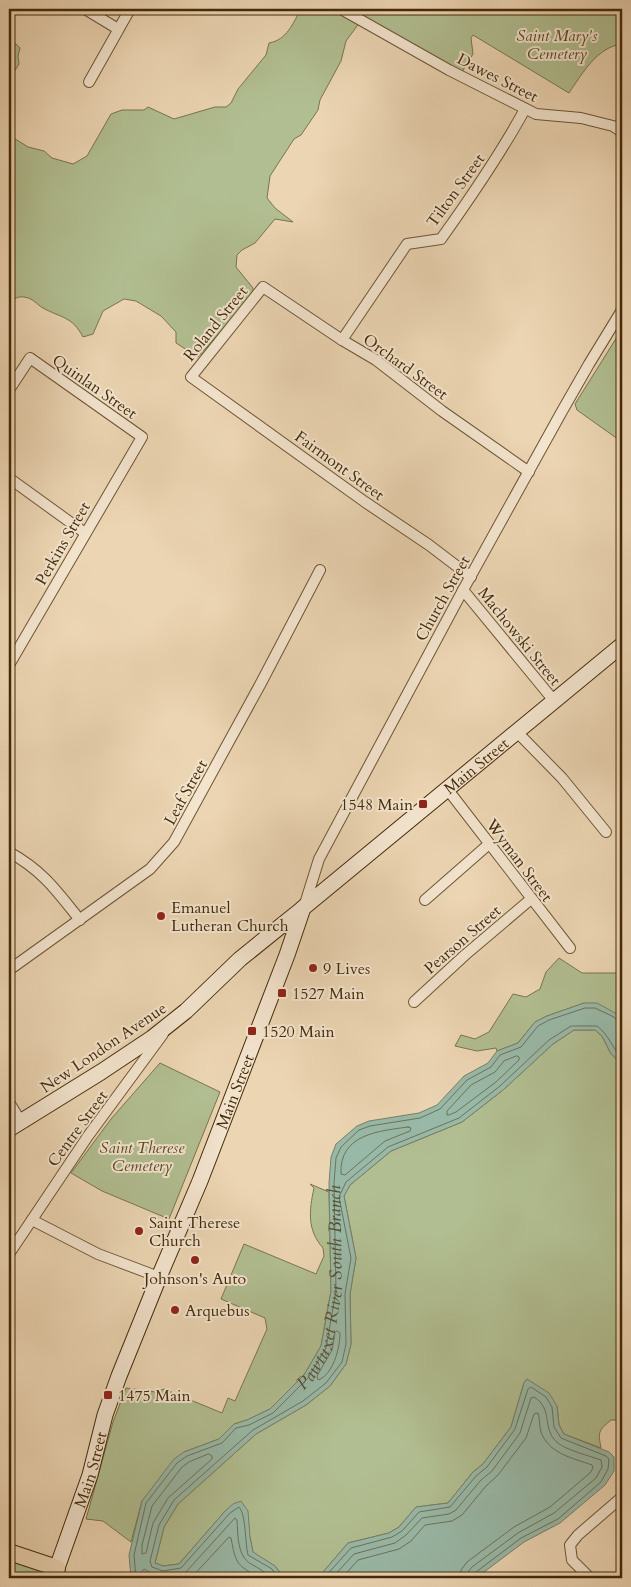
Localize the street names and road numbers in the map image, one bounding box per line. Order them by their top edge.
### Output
street label: Dawes Street [453,48,542,108]
street label: Tilton Street [422,149,490,232]
street label: Roland Street [179,281,253,366]
street label: Orchard Street [359,329,452,405]
street label: Quinlan Street [48,349,141,424]
street label: Fairmont Street [290,426,389,506]
street label: Perkins Street [30,498,96,589]
street label: Church Street [410,552,475,645]
street label: Machowski Street [473,583,566,690]
street label: Main Street [439,733,514,800]
street label: Leaf Street [159,756,213,829]
street label: Wyman Street [480,814,558,907]
street label: Pearson Street [419,900,506,979]
street label: New London Avenue [36,997,171,1098]
street label: Main Street [211,1051,260,1132]
street label: Centre Street [43,1086,113,1171]
street label: Main Street [69,1429,112,1511]

